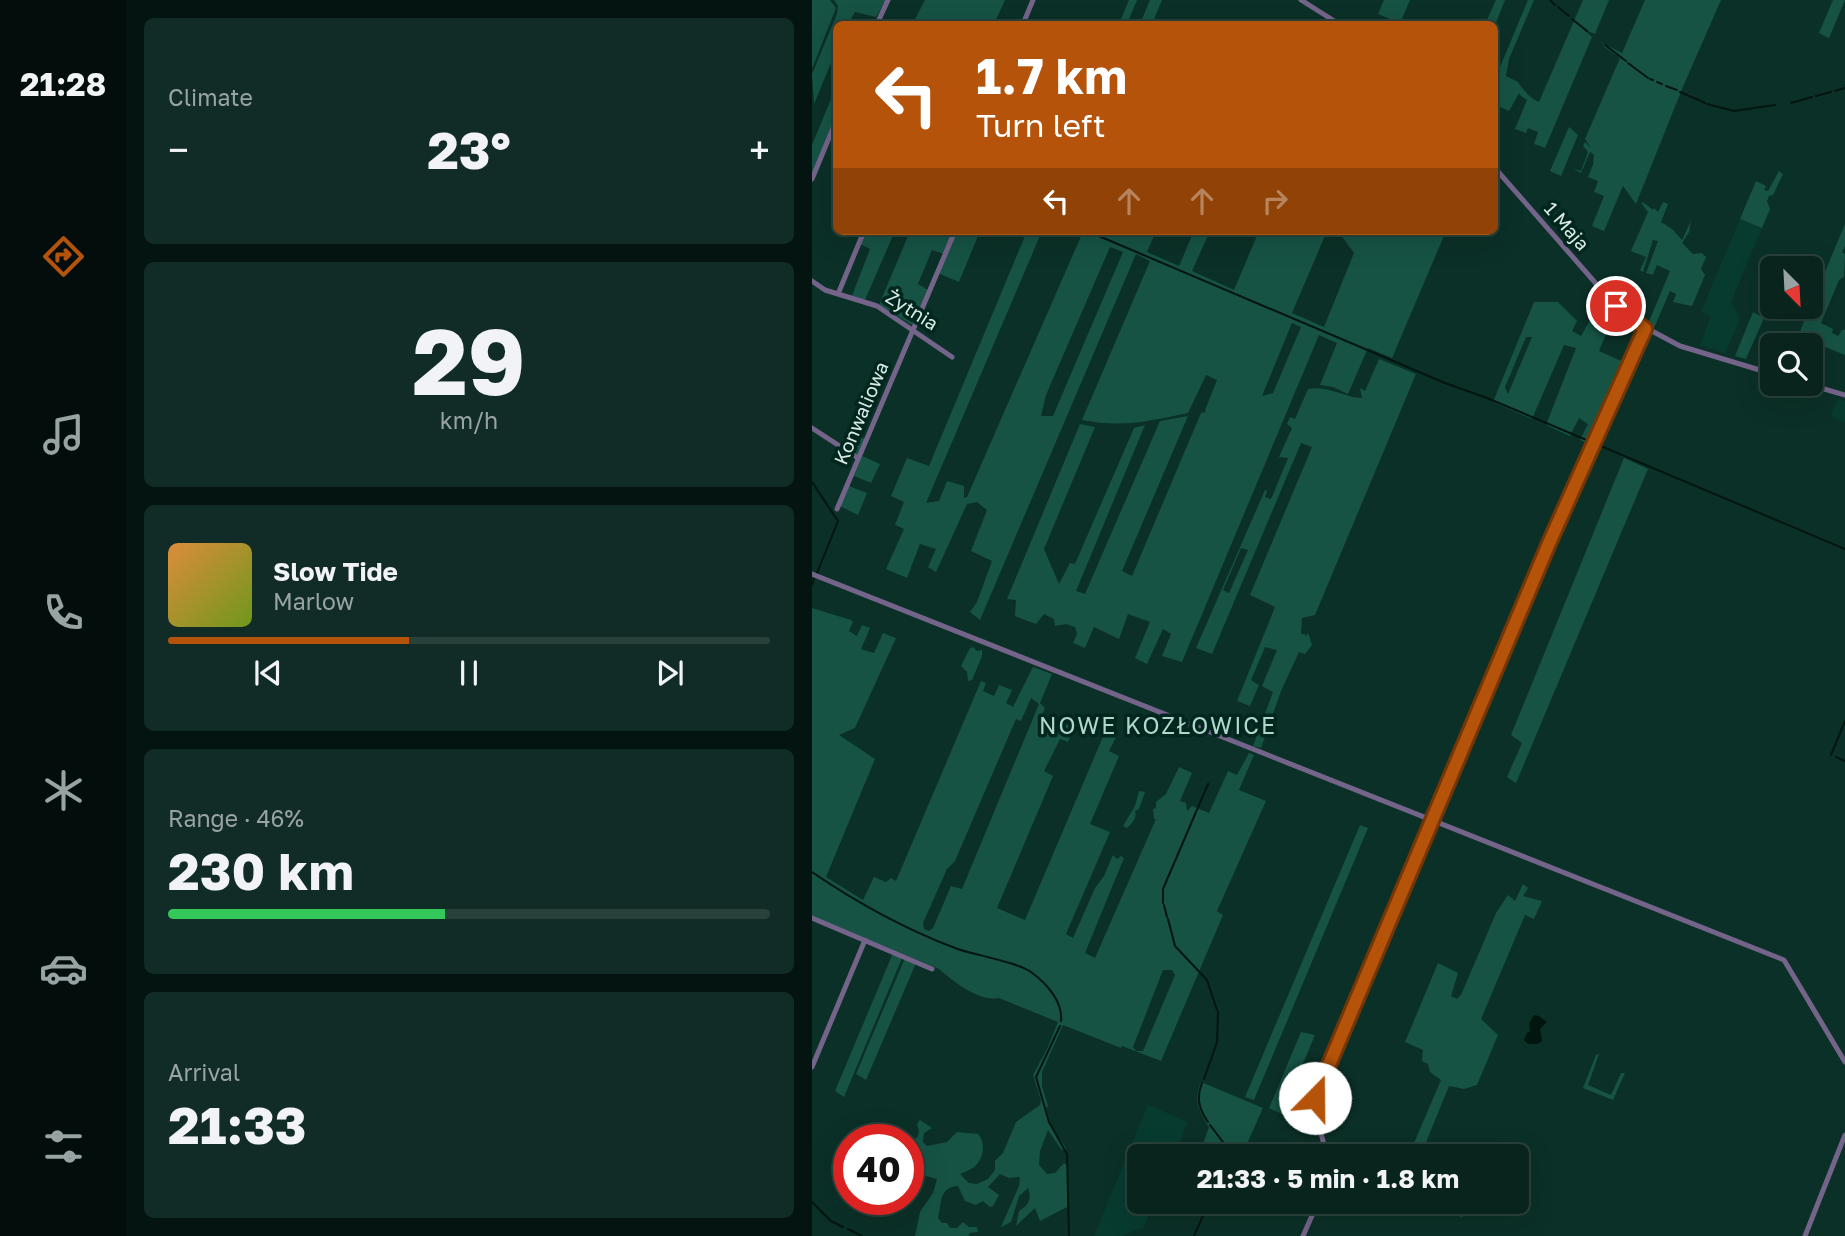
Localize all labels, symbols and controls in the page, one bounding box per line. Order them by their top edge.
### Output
text: 1.7 km [976,46,1127,105]
icon: left [861,49,952,140]
text: 21:28 [20,65,106,103]
text: Climate [168,83,253,111]
text: Turn left [976,106,1105,144]
text: 23° [427,118,511,180]
text: − [168,127,189,172]
text: + [749,127,770,172]
icon: left [1037,182,1075,220]
icon: ahead [1110,182,1148,220]
icon: ahead [1183,182,1221,220]
icon: right [1256,182,1294,220]
street label: 1 Maja [1540,197,1595,255]
icon: directions [39,232,88,281]
north arrow [1760,256,1824,318]
map controls [1760,256,1823,396]
pin [1586,276,1646,336]
street label: Żytnia [882,285,943,335]
icon: arrive [1597,287,1635,325]
text: 29 [412,306,526,415]
button: search [1760,333,1823,396]
street label: Konwaliowa [829,358,893,468]
text: km/h [440,406,498,434]
icon: music [39,410,88,459]
text: Slow Tide [273,556,398,587]
text: Marlow [273,587,354,615]
icon: phone [39,588,88,637]
icon: previous [249,654,287,692]
icon: pause [450,654,488,692]
icon: next [651,654,689,692]
district label: NOWE KOZŁOWICE [1039,711,1277,739]
icon: climate [39,766,88,815]
text: Range · 46% [168,804,304,832]
text: 230 km [168,839,354,901]
icon: car [39,944,88,993]
text: Arrival [168,1058,240,1086]
position arrow [1278,1061,1352,1135]
text: 21:33 [168,1093,307,1155]
icon: filters [39,1122,88,1171]
speed limit sign: 40 [833,1124,924,1215]
text: 21:33 · 5 min · 1.8 km [1197,1163,1459,1194]

